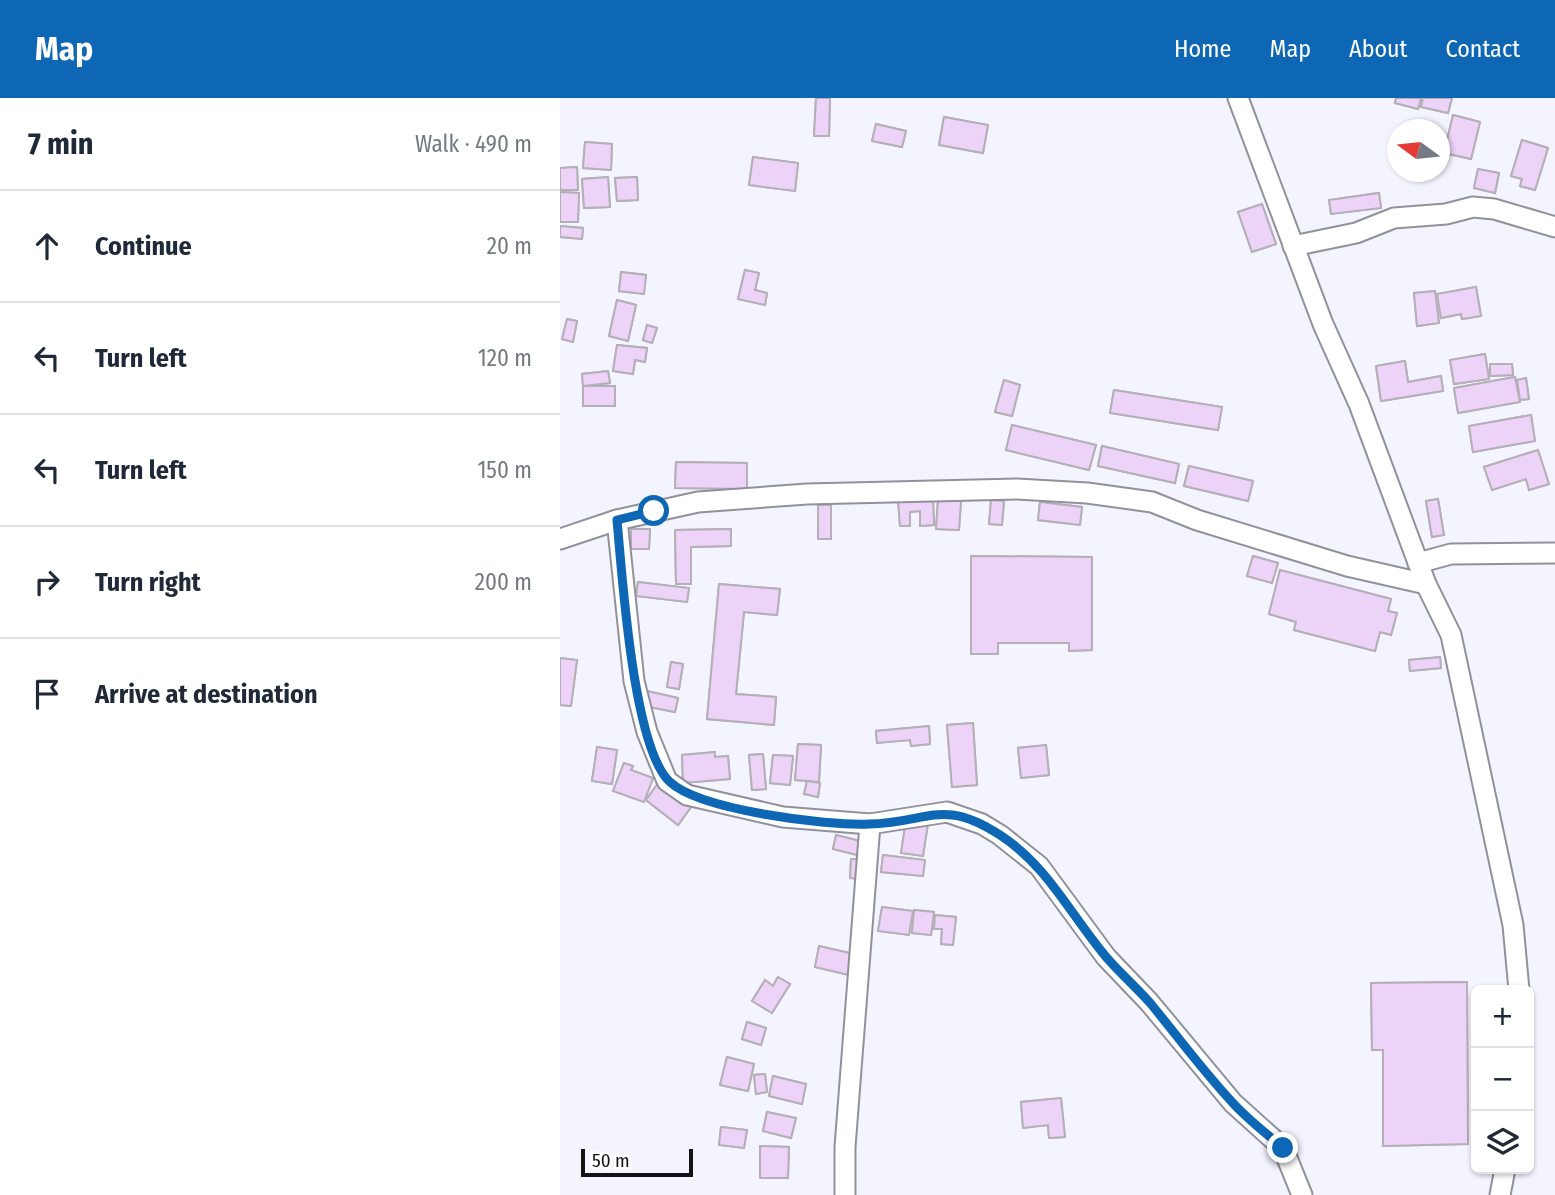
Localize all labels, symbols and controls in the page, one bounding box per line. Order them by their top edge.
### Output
text: Map [35,29,93,69]
text: Home [1174,35,1231,63]
text: Map [1269,35,1311,63]
text: About [1349,35,1407,63]
text: Contact [1445,35,1520,63]
north arrow [1387,119,1450,182]
text: 7 min [28,126,93,162]
text: Walk · 490 m [415,130,532,158]
icon: ahead [28,227,66,265]
text: Continue [95,231,192,262]
text: 20 m [487,232,532,260]
icon: left [28,339,66,377]
text: Turn left [95,343,187,374]
text: 120 m [478,344,532,372]
icon: left [28,451,66,489]
text: Turn left [95,455,187,486]
text: 150 m [477,456,532,484]
route start [638,495,669,526]
icon: right [28,563,66,601]
text: Turn right [95,567,201,598]
text: 200 m [475,568,532,596]
icon: arrive [28,675,66,713]
text: Arrive at destination [95,679,318,710]
map controls [1471,985,1534,1174]
button: + [1471,985,1534,1048]
button: − [1471,1048,1534,1111]
button: layers [1471,1111,1534,1174]
route end [1267,1132,1298,1163]
scale bar [581,1146,693,1178]
text: 50 m [592,1149,630,1172]

